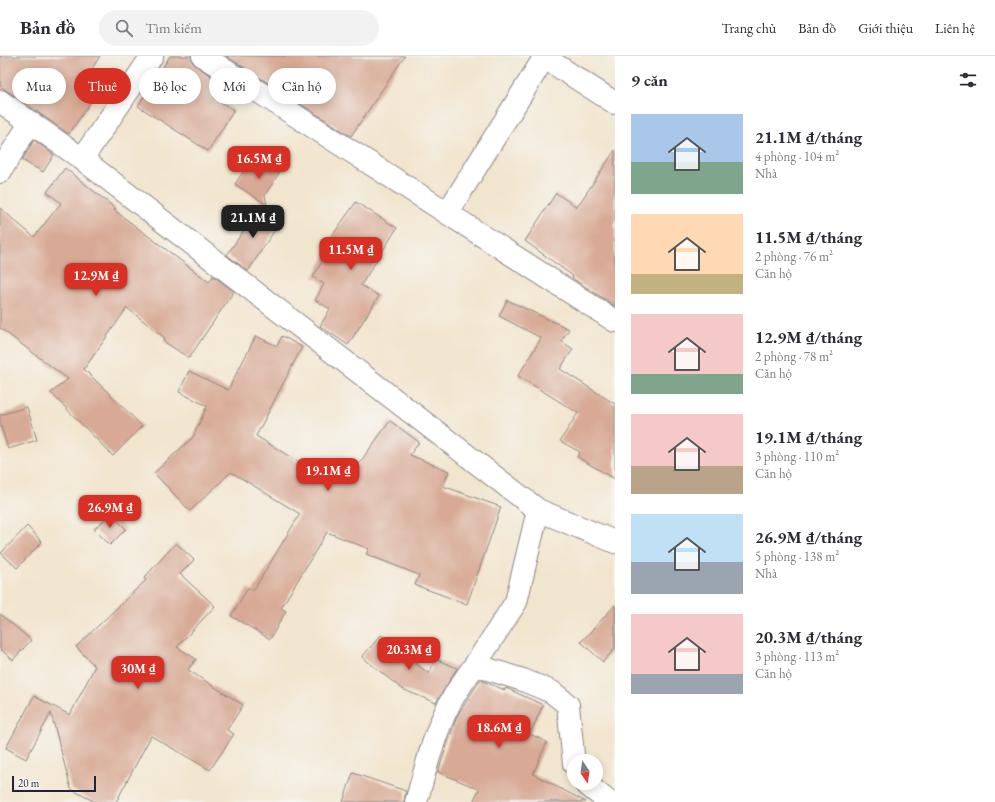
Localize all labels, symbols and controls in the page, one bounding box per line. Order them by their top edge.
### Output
search box [99,10,379,46]
text: Bản đồ [20,15,75,40]
icon: search [113,17,135,39]
text: Tìm kiếm [145,18,202,37]
text: Trang chủ [721,19,776,37]
text: Bản đồ [798,19,836,37]
text: Giới thiệu [858,19,913,37]
text: Liên hệ [935,19,975,37]
chip: Mua [12,68,66,104]
chip: Thuê [74,68,131,104]
chip: Bộ lọc [139,68,201,104]
chip: Mới [209,68,260,104]
chip: Căn hộ [268,68,336,104]
text: 9 căn [631,69,668,91]
icon: filters [957,69,979,91]
text: 21.1M ₫/tháng [755,126,862,148]
icon: home [663,130,711,178]
pin: 16.5M ₫ [222,146,296,180]
text: 4 phòng · 104 m² [755,148,839,165]
text: 16.5M ₫ [236,150,282,167]
text: Nhà [755,165,777,182]
pin: 21.1M ₫ [216,205,290,239]
text: 21.1M ₫ [230,209,276,226]
text: 11.5M ₫/tháng [755,226,862,248]
icon: home [663,230,711,278]
pin: 11.5M ₫ [314,237,388,271]
text: 11.5M ₫ [328,241,374,258]
text: 2 phòng · 76 m² [755,248,833,265]
pin: 12.9M ₫ [59,263,133,297]
text: Căn hộ [755,265,792,282]
text: 12.9M ₫ [73,267,119,284]
text: 12.9M ₫/tháng [755,326,862,348]
icon: home [663,330,711,378]
text: 2 phòng · 78 m² [755,348,833,365]
text: Căn hộ [755,365,792,382]
text: 19.1M ₫/tháng [755,426,862,448]
icon: home [663,430,711,478]
text: 3 phòng · 110 m² [755,448,839,465]
pin: 19.1M ₫ [291,458,365,492]
text: 19.1M ₫ [305,462,351,479]
text: Căn hộ [755,465,792,482]
pin: 26.9M ₫ [73,495,147,529]
text: 26.9M ₫ [87,499,133,516]
text: 26.9M ₫/tháng [755,526,862,548]
icon: home [663,530,711,578]
text: 5 phòng · 138 m² [755,548,839,565]
text: Nhà [755,565,777,582]
text: 20.3M ₫/tháng [755,626,862,648]
icon: home [663,630,711,678]
pin: 20.3M ₫ [372,637,446,671]
text: 20.3M ₫ [386,641,432,658]
text: 3 phòng · 113 m² [755,648,839,665]
pin: 30M ₫ [110,656,166,690]
text: 30M ₫ [120,660,156,677]
text: Căn hộ [755,665,792,682]
pin: 18.6M ₫ [462,715,536,749]
text: 18.6M ₫ [476,719,522,736]
north arrow [567,754,603,790]
map controls [567,754,603,790]
scale bar [12,774,96,793]
text: 20 m [18,776,39,790]

